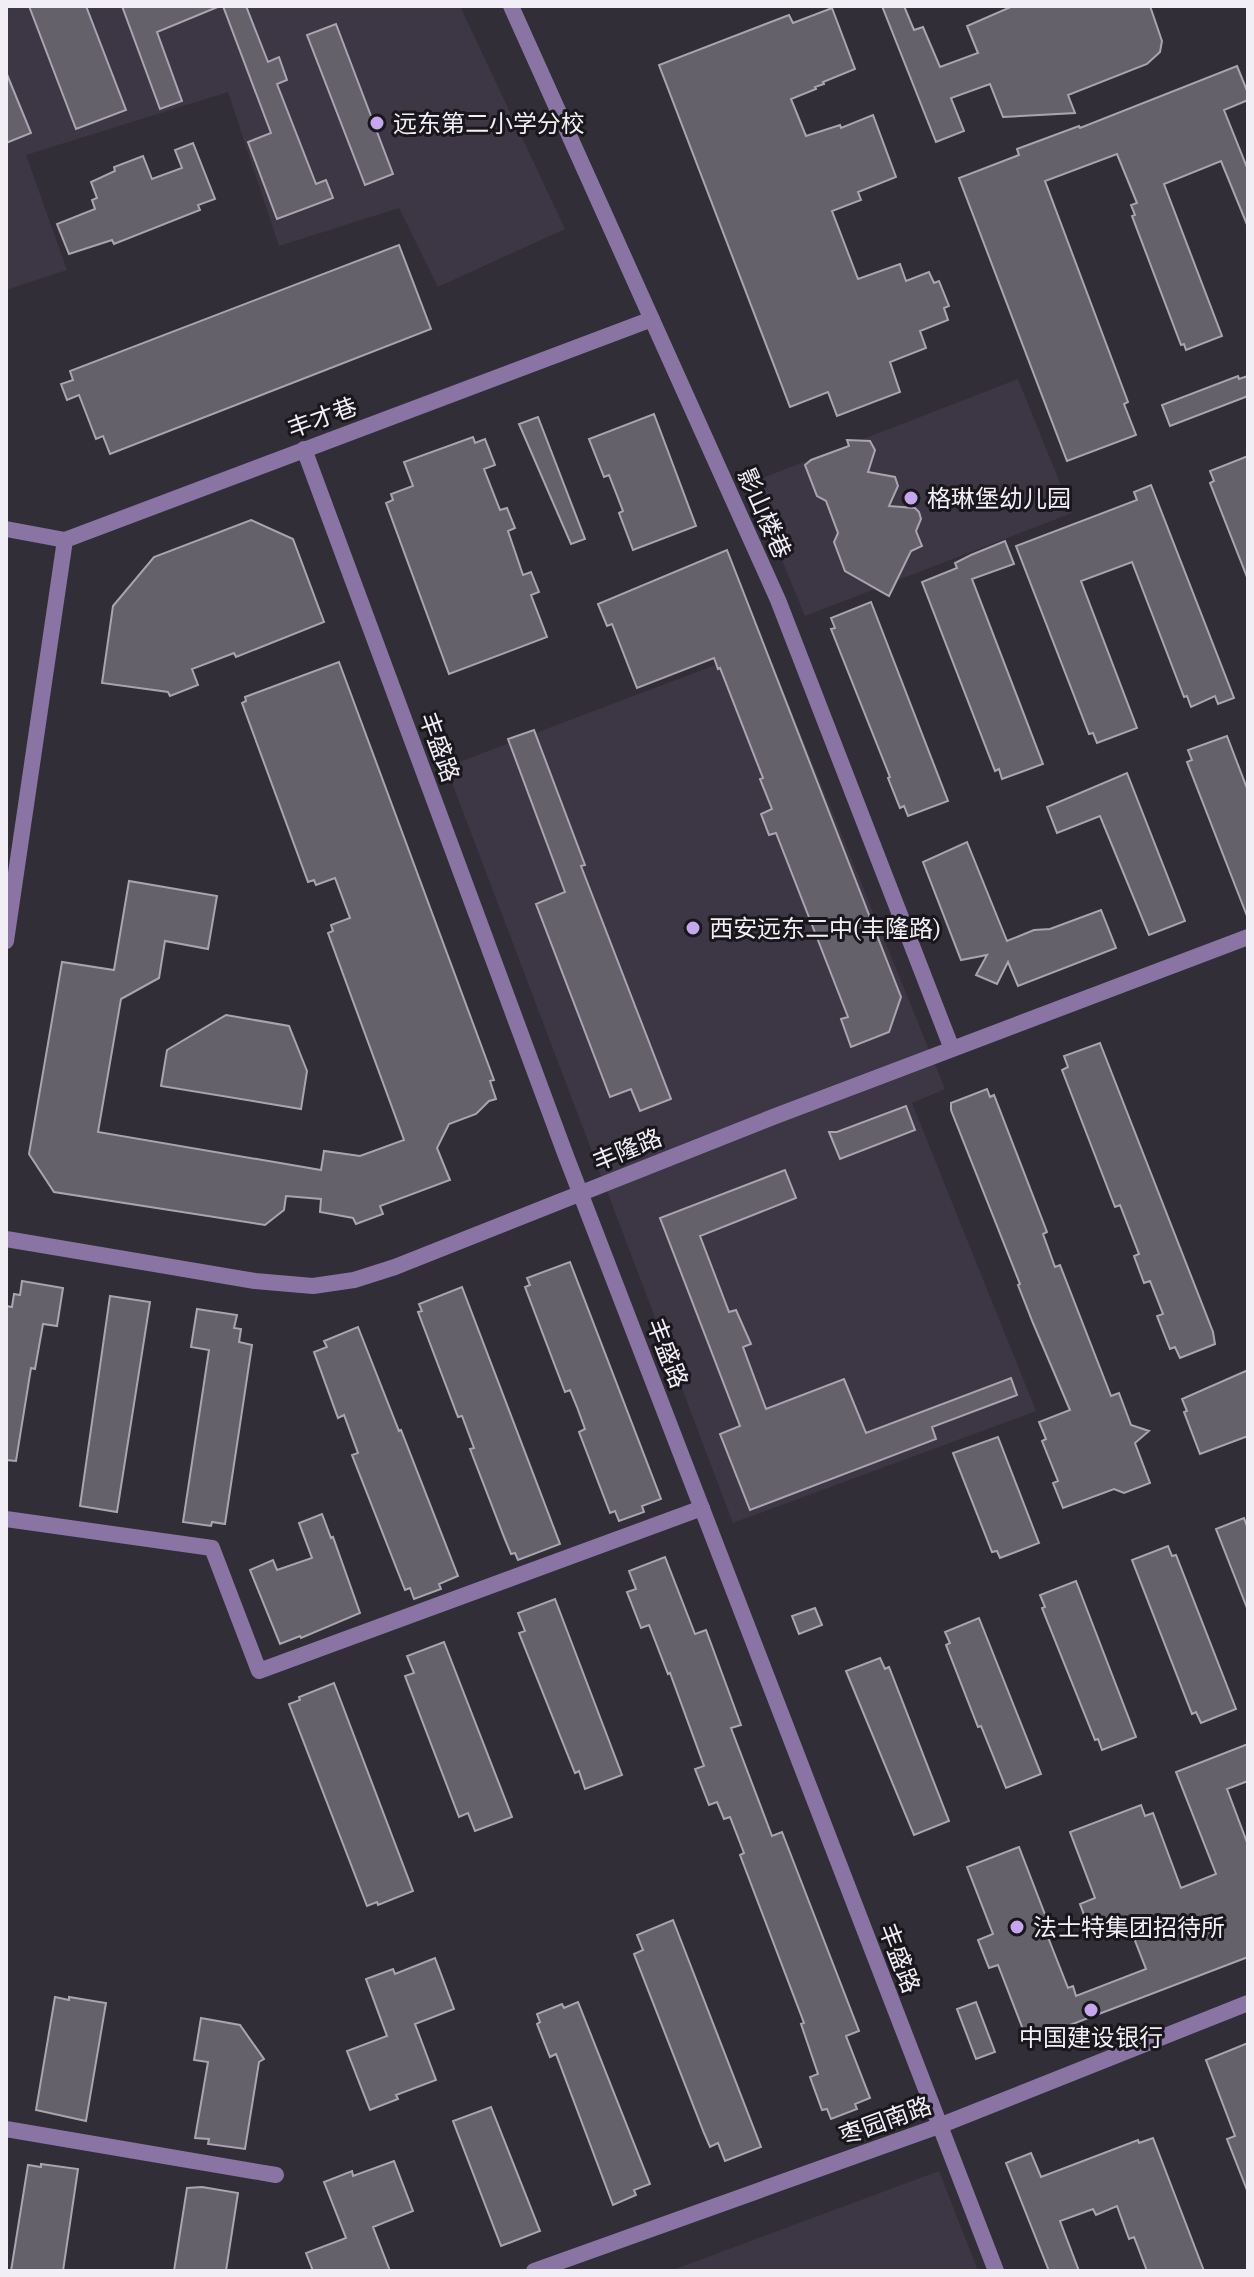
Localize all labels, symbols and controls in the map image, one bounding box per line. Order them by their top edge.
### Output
place label: 远东第二小学分校 [393,107,585,139]
marker: 远东第二小学分校 [368,114,386,132]
street label: 丰才巷 [283,390,361,444]
street label: 影山楼巷 [731,463,799,563]
place label: 格琳堡幼儿园 [927,482,1071,514]
marker: 格琳堡幼儿园 [902,489,920,507]
street label: 丰盛路 [413,708,467,786]
place label: 西安远东二中(丰隆路) [709,912,941,944]
marker: 西安远东二中(丰隆路) [684,919,702,937]
street label: 丰隆路 [588,1121,666,1177]
street label: 丰盛路 [640,1314,696,1392]
place label: 法士特集团招待所 [1033,1911,1225,1943]
marker: 法士特集团招待所 [1008,1918,1026,1936]
street label: 丰盛路 [872,1919,928,1997]
marker: 中国建设银行 [1082,2001,1100,2019]
place label: 中国建设银行 [1019,2021,1163,2053]
street label: 枣园南路 [834,2089,936,2151]

